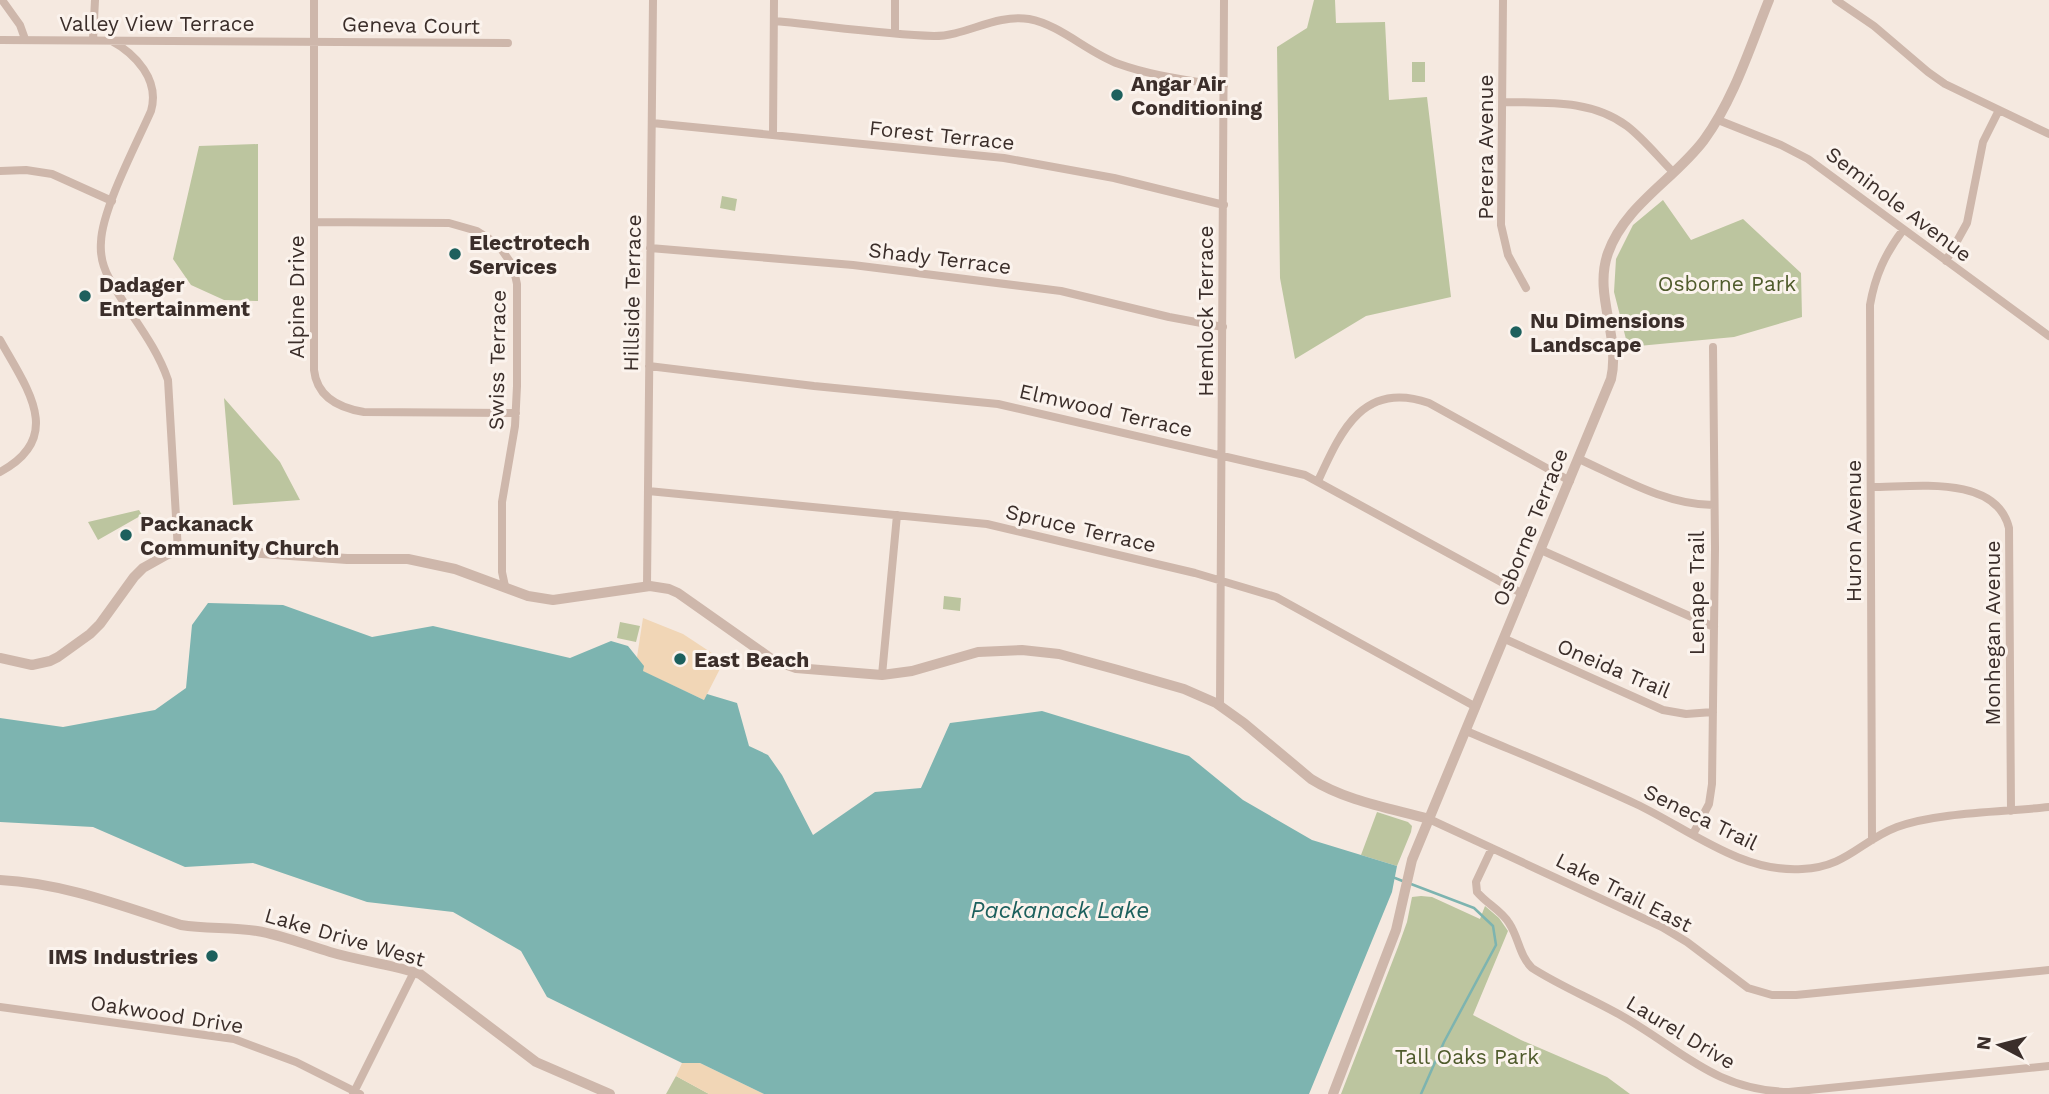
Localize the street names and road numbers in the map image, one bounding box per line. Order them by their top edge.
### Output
street label: Valley View Terrace [59,11,255,36]
street label: Geneva Court [342,11,480,39]
street label: Perera Avenue [1473,74,1498,220]
street label: Forest Terrace [868,115,1016,155]
street label: Seminole Avenue [1821,141,1977,267]
street label: Hillside Terrace [618,214,646,372]
street label: Hemlock Terrace [1193,225,1218,397]
street label: Alpine Drive [284,235,309,359]
street label: Shady Terrace [867,237,1013,279]
street label: Swiss Terrace [483,290,511,430]
street label: Elmwood Terrace [1017,378,1195,442]
street label: Osborne Terrace [1487,444,1573,610]
street label: Huron Avenue [1841,460,1866,602]
street label: Spruce Terrace [1003,499,1159,557]
street label: Lenape Trail [1684,530,1709,655]
street label: Monhegan Avenue [1980,540,2005,726]
street label: Oneida Trail [1553,633,1675,703]
street label: Seneca Trail [1640,779,1763,856]
street label: Lake Trail East [1552,847,1697,937]
street label: Lake Drive West [262,902,428,972]
street label: Oakwood Drive [89,990,245,1038]
street label: Laurel Drive [1622,990,1740,1074]

